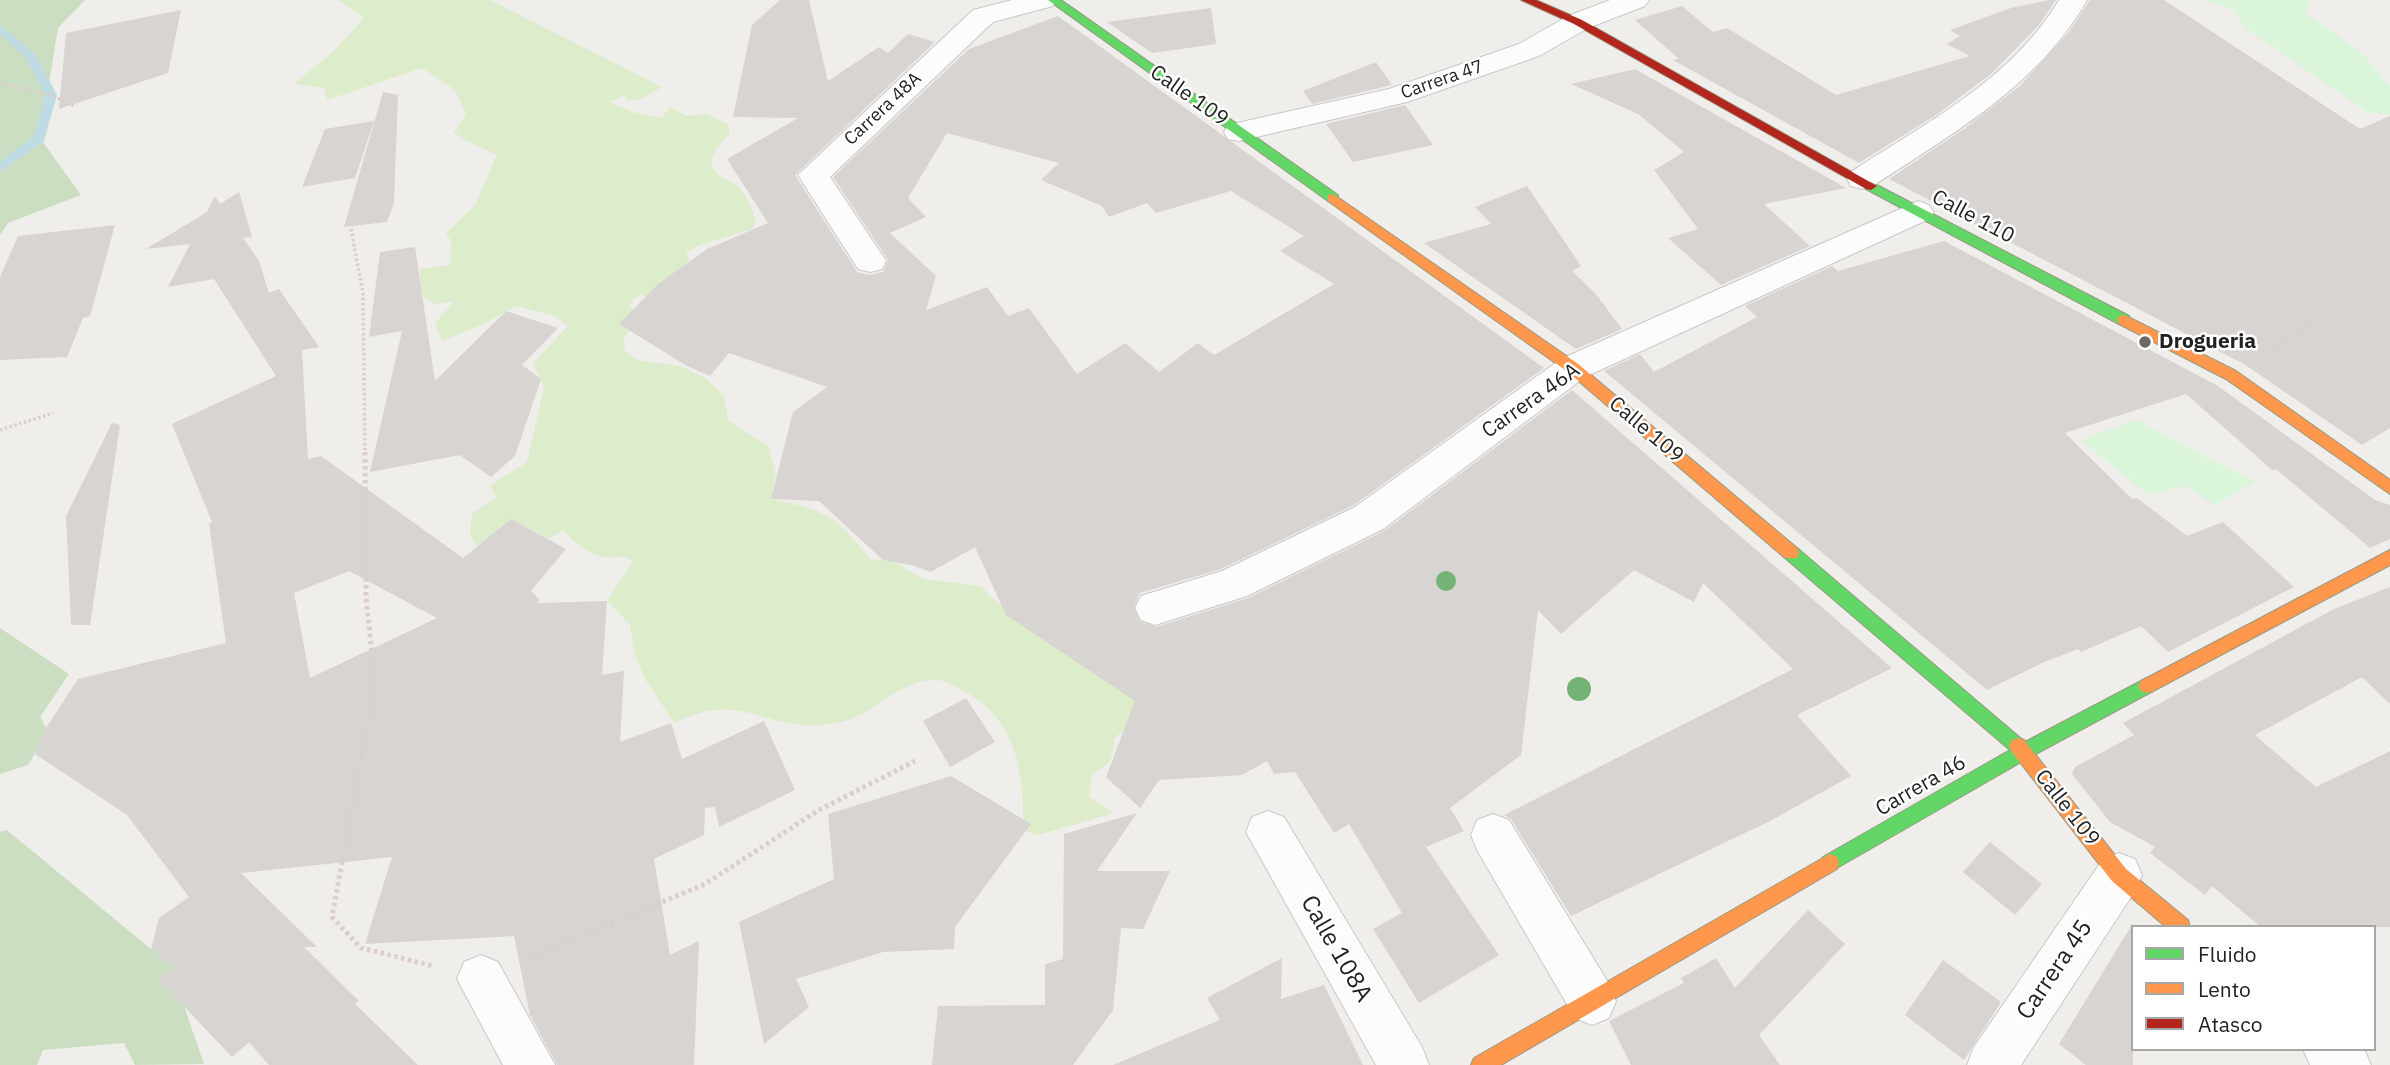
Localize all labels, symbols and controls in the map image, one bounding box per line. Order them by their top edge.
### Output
street label: Carrera 47 [1398,56,1486,104]
street label: Calle 109 [1145,60,1233,132]
street label: Carrera 48A [840,68,926,150]
street label: Calle 110 [1927,185,2019,249]
place label: Drogueria [2159,329,2256,355]
marker: Drogueria [2137,334,2153,350]
street label: Carrera 46A [1477,358,1585,444]
street label: Calle 109 [1603,391,1689,469]
street label: Carrera 46 [1871,750,1971,822]
street label: Calle 109 [2029,765,2105,851]
street label: Calle 108A [1294,891,1378,1007]
street label: Carrera 45 [2011,915,2099,1025]
legend [2131,925,2376,1051]
text: Fluido [2198,940,2257,968]
text: Lento [2198,975,2251,1003]
text: Atasco [2198,1010,2262,1038]

